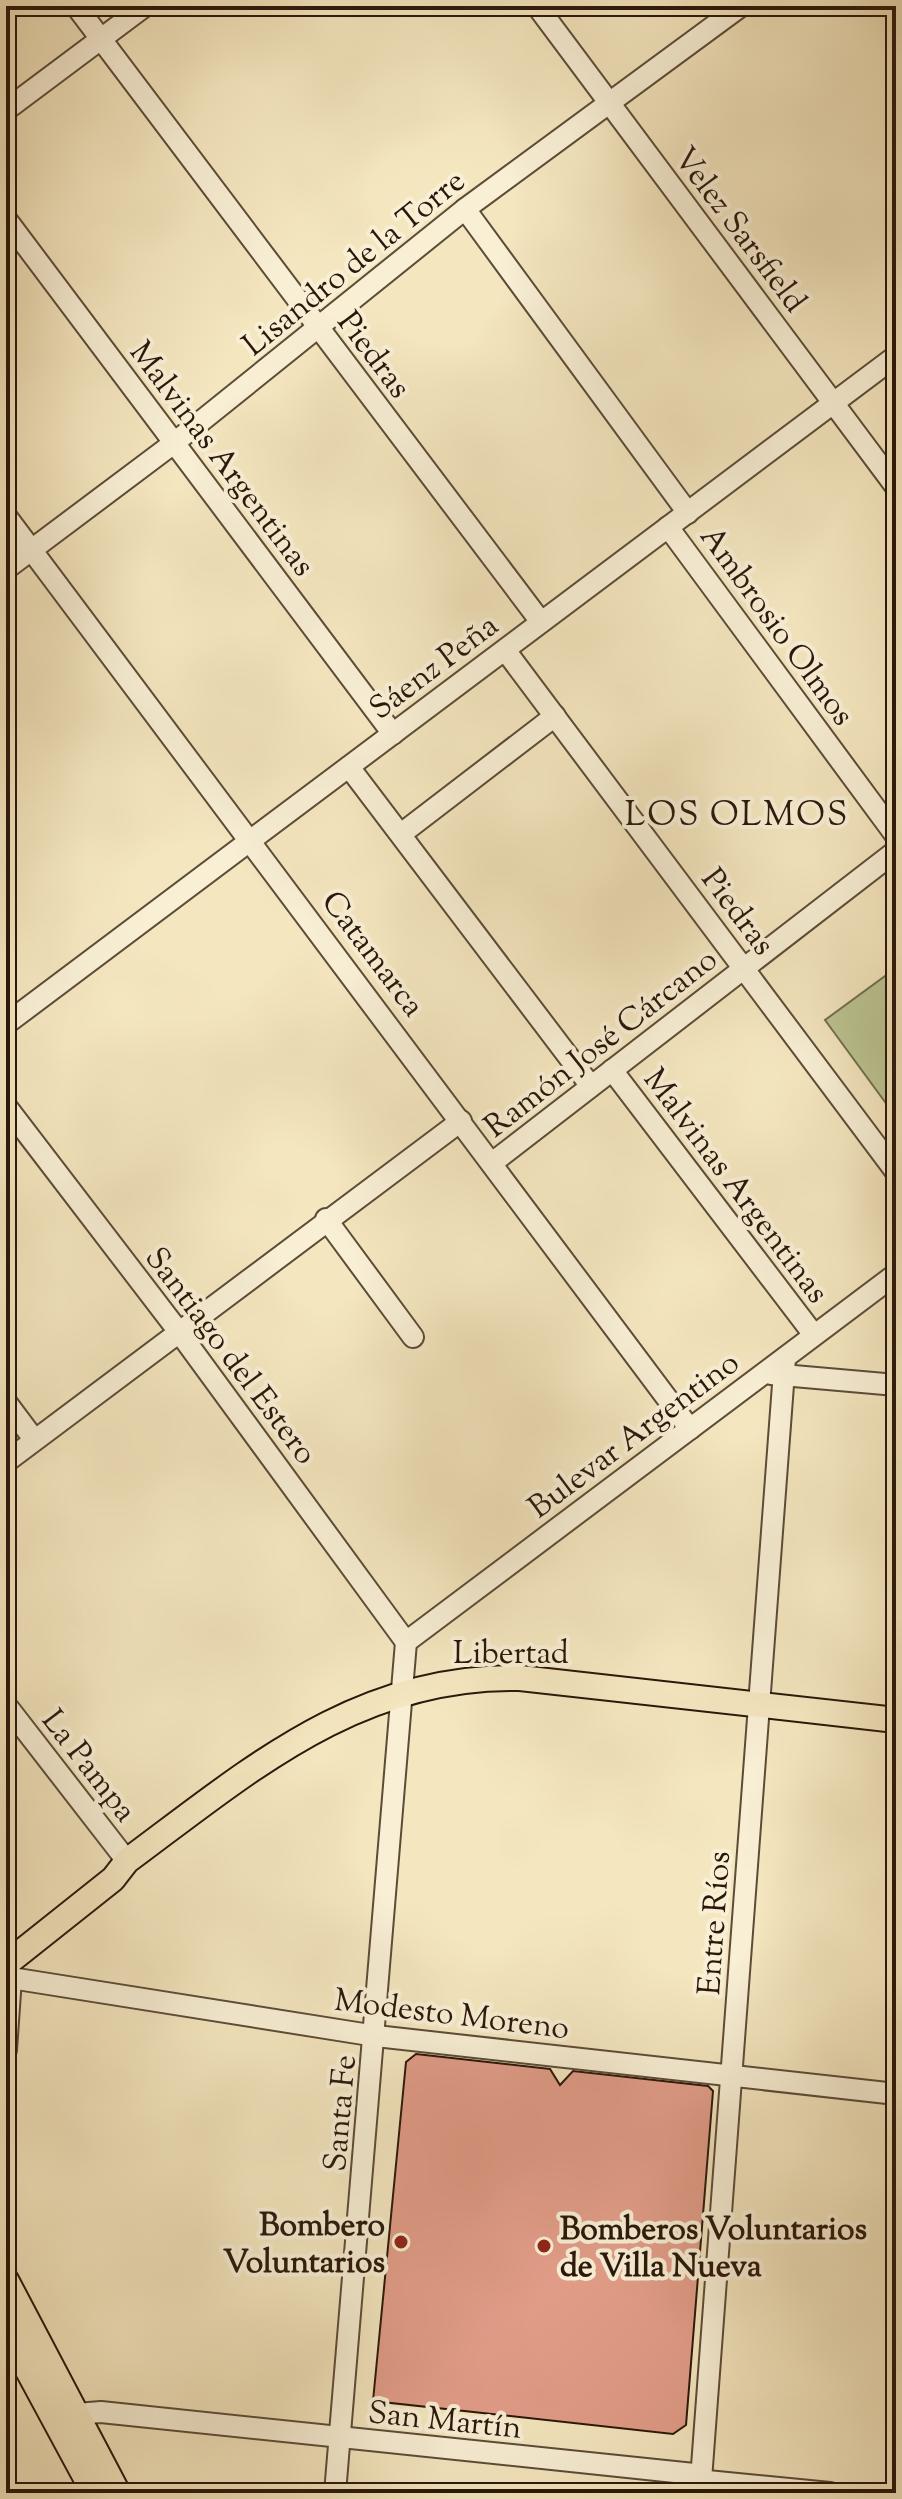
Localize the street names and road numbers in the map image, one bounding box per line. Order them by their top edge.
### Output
street label: Velez Sarsfield [661,138,816,323]
street label: Lisandro de la Torre [234,160,476,369]
street label: Piedras [325,303,421,409]
street label: Malvinas Argentinas [117,332,325,587]
street label: Ambrosio Olmos [687,517,864,736]
street label: Sáenz Peña [361,604,509,732]
street label: Piedras [689,860,785,966]
street label: Catamarca [309,882,434,1028]
street label: Ramón José Cárcano [475,938,728,1150]
street label: Malvinas Argentinas [631,1059,839,1314]
street label: Santiago del Estero [132,1238,327,1475]
street label: Bulevar Argentino [520,1342,750,1531]
street label: Libertad [453,1632,569,1678]
street label: La Pampa [29,1701,147,1833]
street label: Entre Ríos [688,1849,744,1997]
street label: Modesto Moreno [332,1979,572,2053]
street label: Santa Fe [314,2053,370,2174]
street label: San Martín [366,2391,524,2453]

